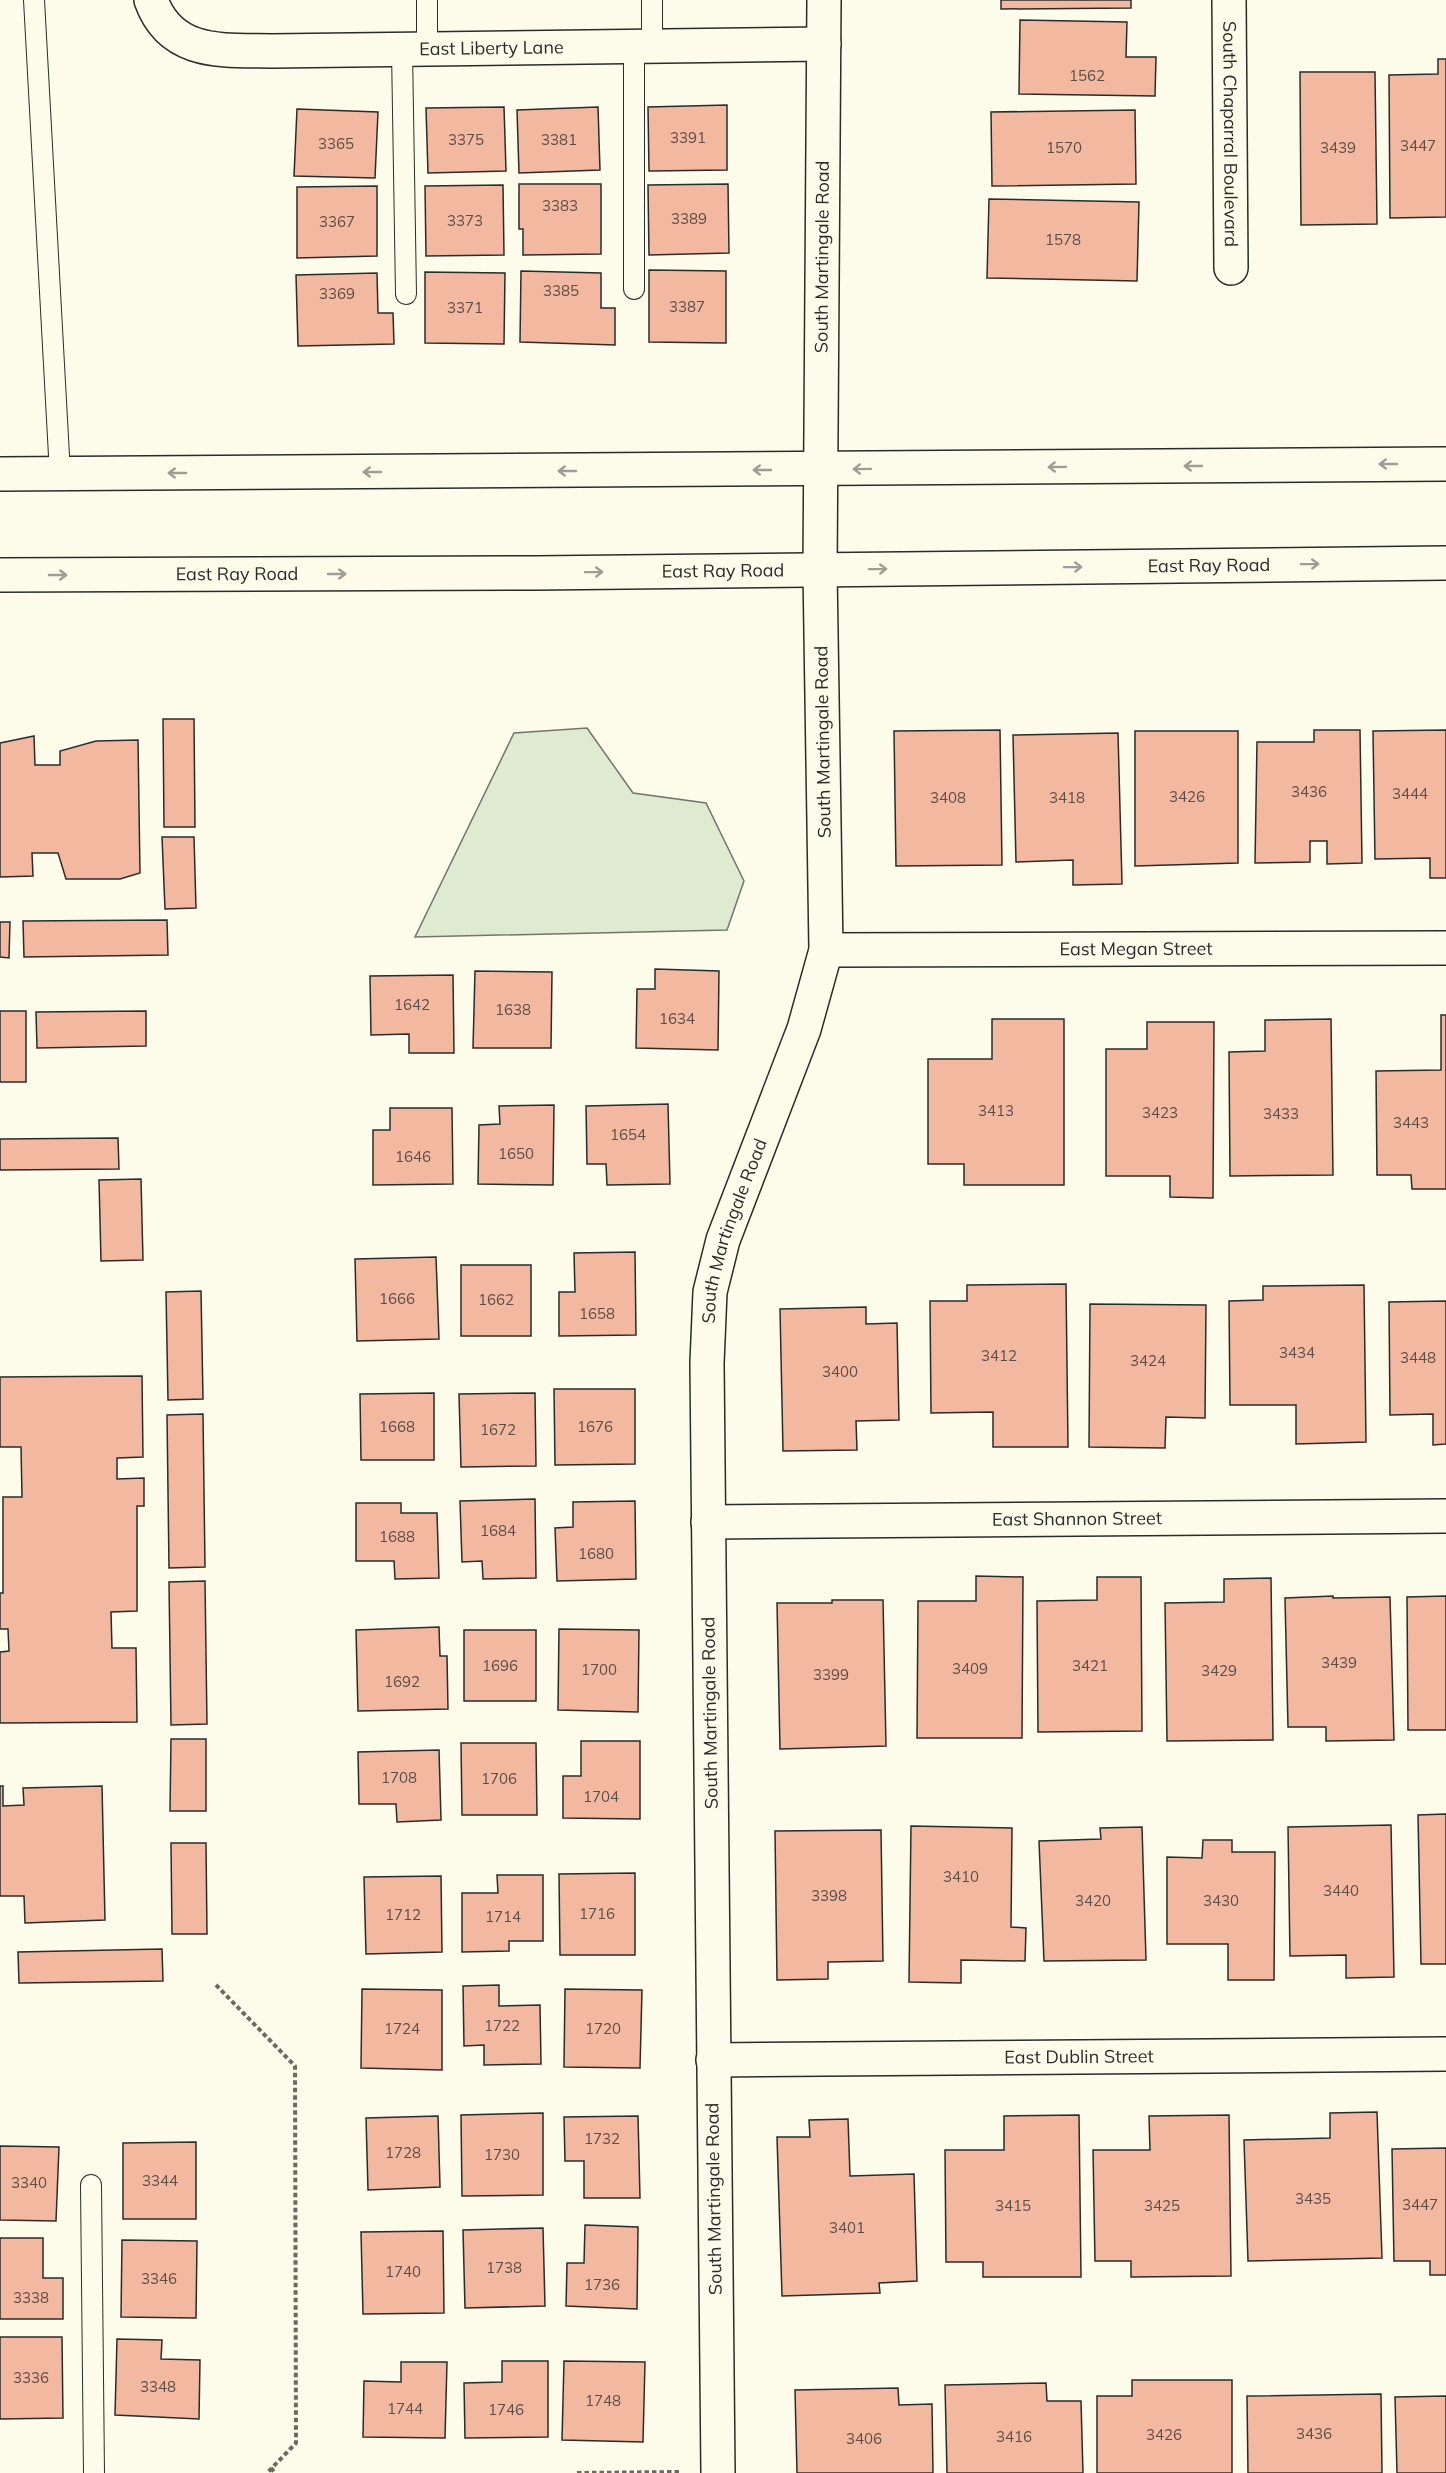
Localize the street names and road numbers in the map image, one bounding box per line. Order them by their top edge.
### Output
street label: South Chaparral Boulevard [1218,21,1243,247]
street label: East Liberty Lane [419,35,564,60]
street label: South Martingale Road [810,160,834,353]
street label: East Ray Road [1147,553,1270,577]
street label: East Ray Road [661,558,784,583]
street label: East Ray Road [176,562,298,585]
street label: South Martingale Road [809,646,836,838]
street label: East Megan Street [1059,937,1213,960]
street label: South Martingale Road [697,1135,772,1324]
street label: East Shannon Street [992,1506,1162,1531]
street label: South Martingale Road [696,1617,723,1809]
street label: East Dublin Street [1004,2044,1154,2069]
street label: South Martingale Road [700,2103,727,2295]

